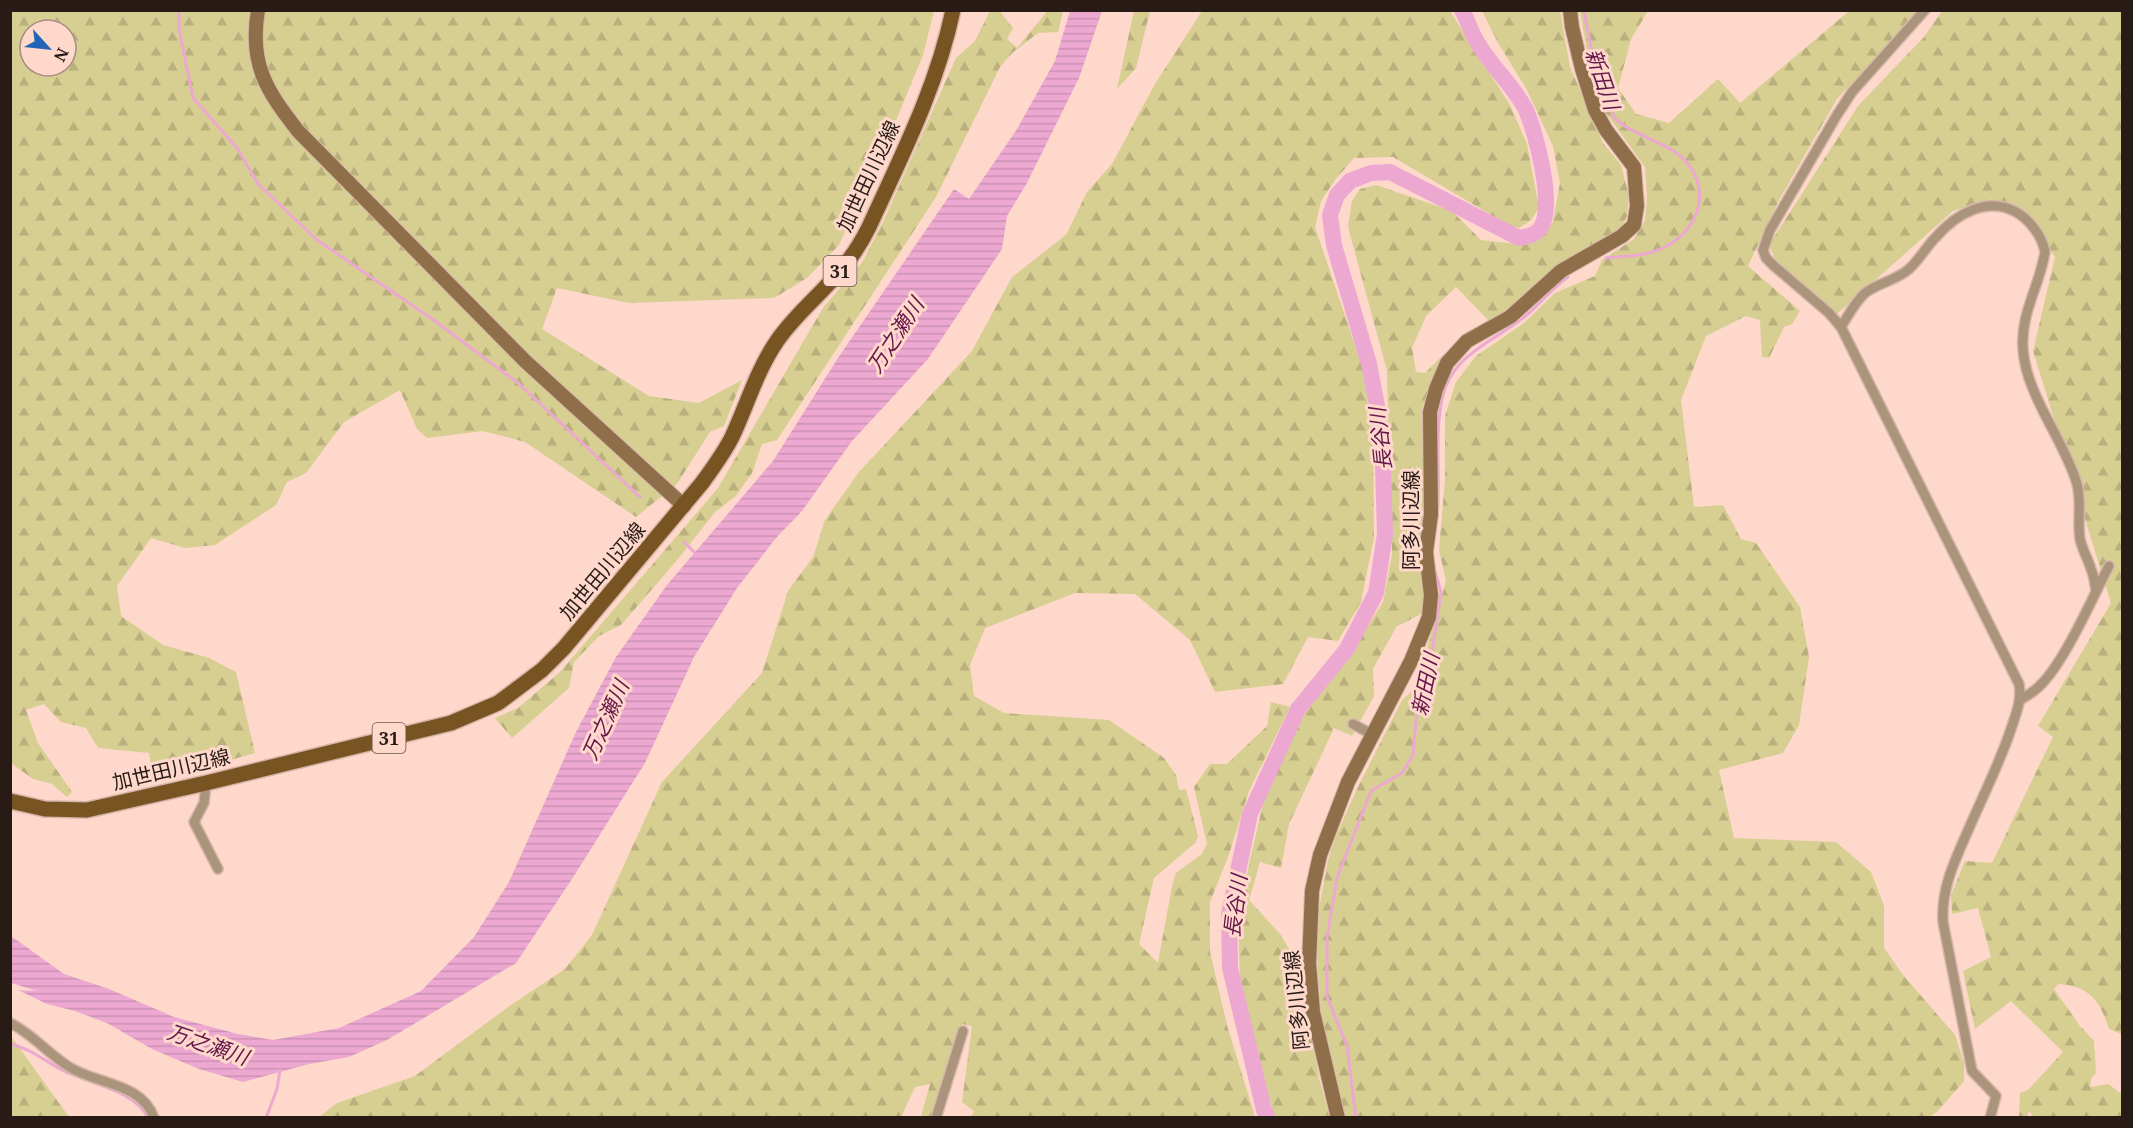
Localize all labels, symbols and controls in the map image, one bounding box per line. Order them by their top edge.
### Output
north arrow [18,18,78,78]
text: N [49,44,74,66]
water label: 新田川 [1580,45,1627,115]
street label: 加世田川辺線 [830,116,906,236]
road number: 31 [824,256,856,286]
water label: 万之瀬川 [860,290,931,378]
water label: 長谷川 [1363,404,1397,472]
street label: 阿多川辺線 [1397,470,1424,570]
street label: 加世田川辺線 [553,516,651,626]
water label: 新田川 [1405,648,1446,718]
water label: 万之瀬川 [575,674,636,764]
road number: 31 [372,723,406,753]
street label: 加世田川辺線 [110,742,232,796]
water label: 長谷川 [1217,871,1253,939]
street label: 阿多川辺線 [1277,949,1315,1051]
water label: 万之瀬川 [164,1017,254,1072]

